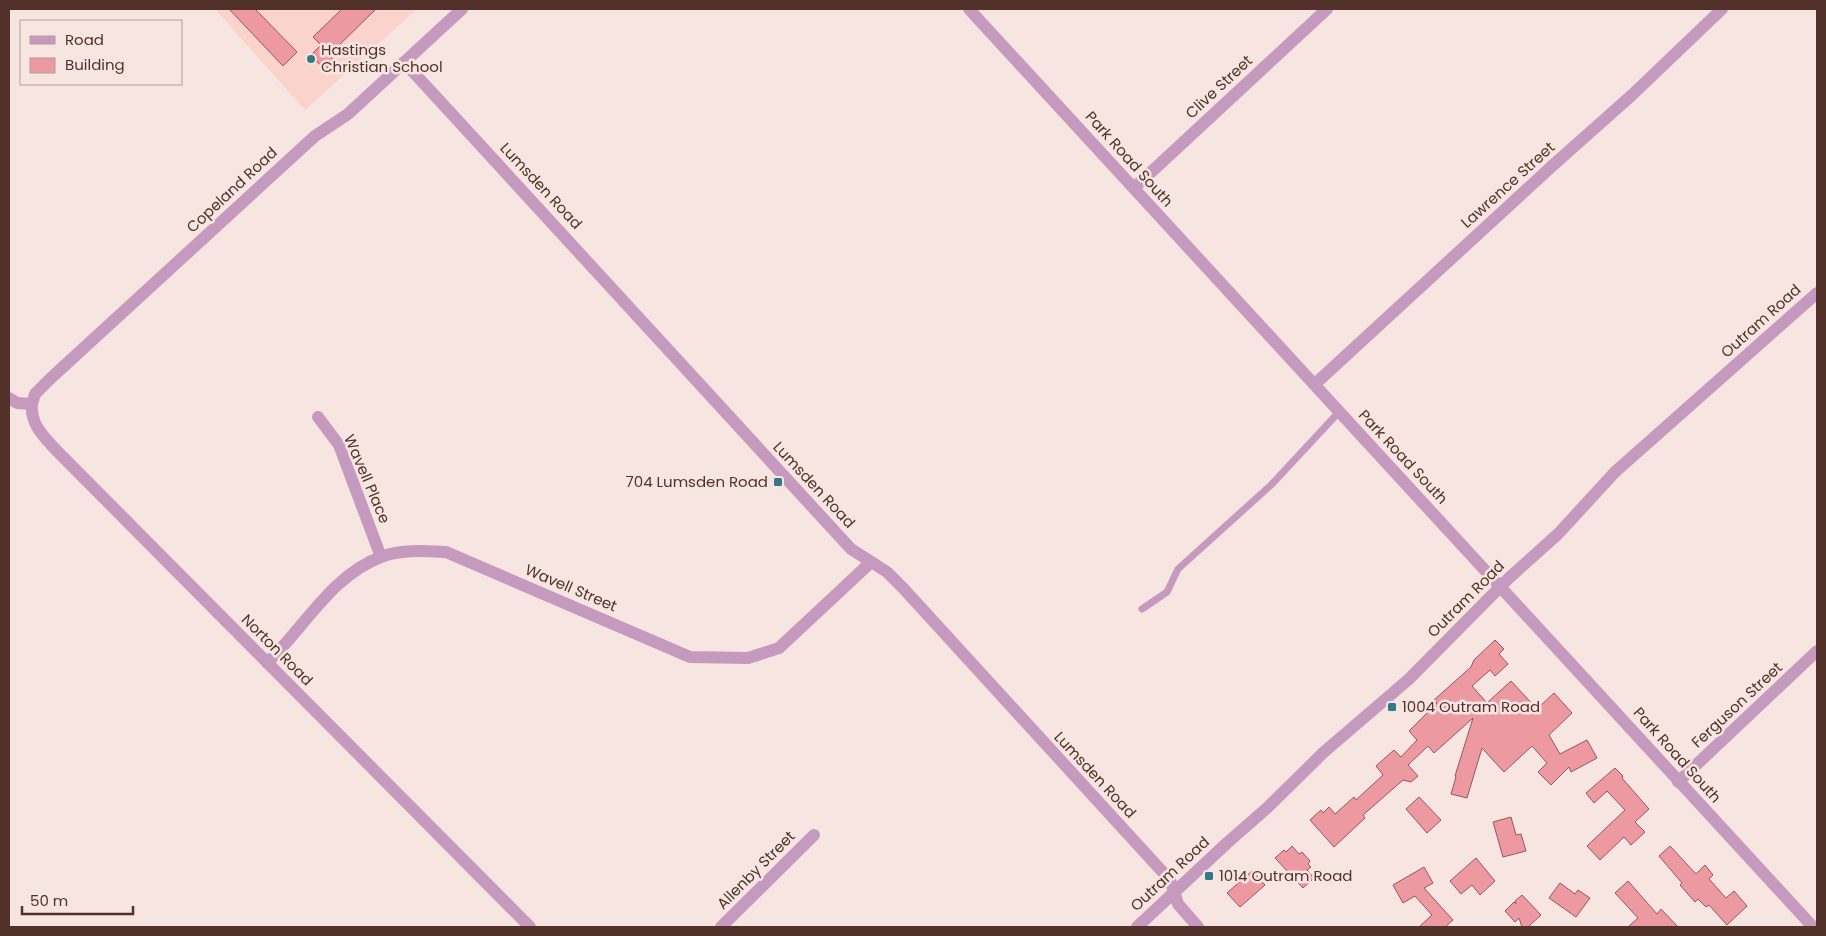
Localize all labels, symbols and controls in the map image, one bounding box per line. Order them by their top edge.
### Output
legend [20,20,182,85]
text: Road [65,29,104,50]
place label: Hastings Christian School [321,39,443,77]
street label: Clive Street [1181,50,1257,123]
marker: Hastings Christian School [305,53,317,65]
text: Building [65,54,125,75]
street label: Park Road South [1081,106,1178,211]
street label: Lawrence Street [1456,137,1559,232]
street label: Lumsden Road [496,138,587,234]
street label: Copeland Road [182,142,282,237]
street label: Outram Road [1716,279,1805,362]
street label: Park Road South [1354,405,1453,509]
street label: Wavell Place [339,431,396,527]
street label: Lumsden Road [769,437,860,533]
place label: 704 Lumsden Road [626,471,768,492]
marker: 704 Lumsden Road [772,476,784,488]
street label: Outram Road [1422,555,1509,642]
street label: Wavell Street [522,559,620,616]
street label: Norton Road [237,609,318,690]
street label: Ferguson Street [1687,657,1787,752]
place label: 1004 Outram Road [1402,696,1540,717]
marker: 1004 Outram Road [1386,701,1398,713]
street label: Park Road South [1629,702,1726,807]
street label: Lumsden Road [1050,727,1141,823]
street label: Allenby Street [712,826,799,913]
street label: Outram Road [1126,831,1214,916]
place label: 1014 Outram Road [1219,865,1353,886]
marker: 1014 Outram Road [1203,870,1215,882]
scale bar [22,884,134,916]
text: 50 m [30,890,68,911]

